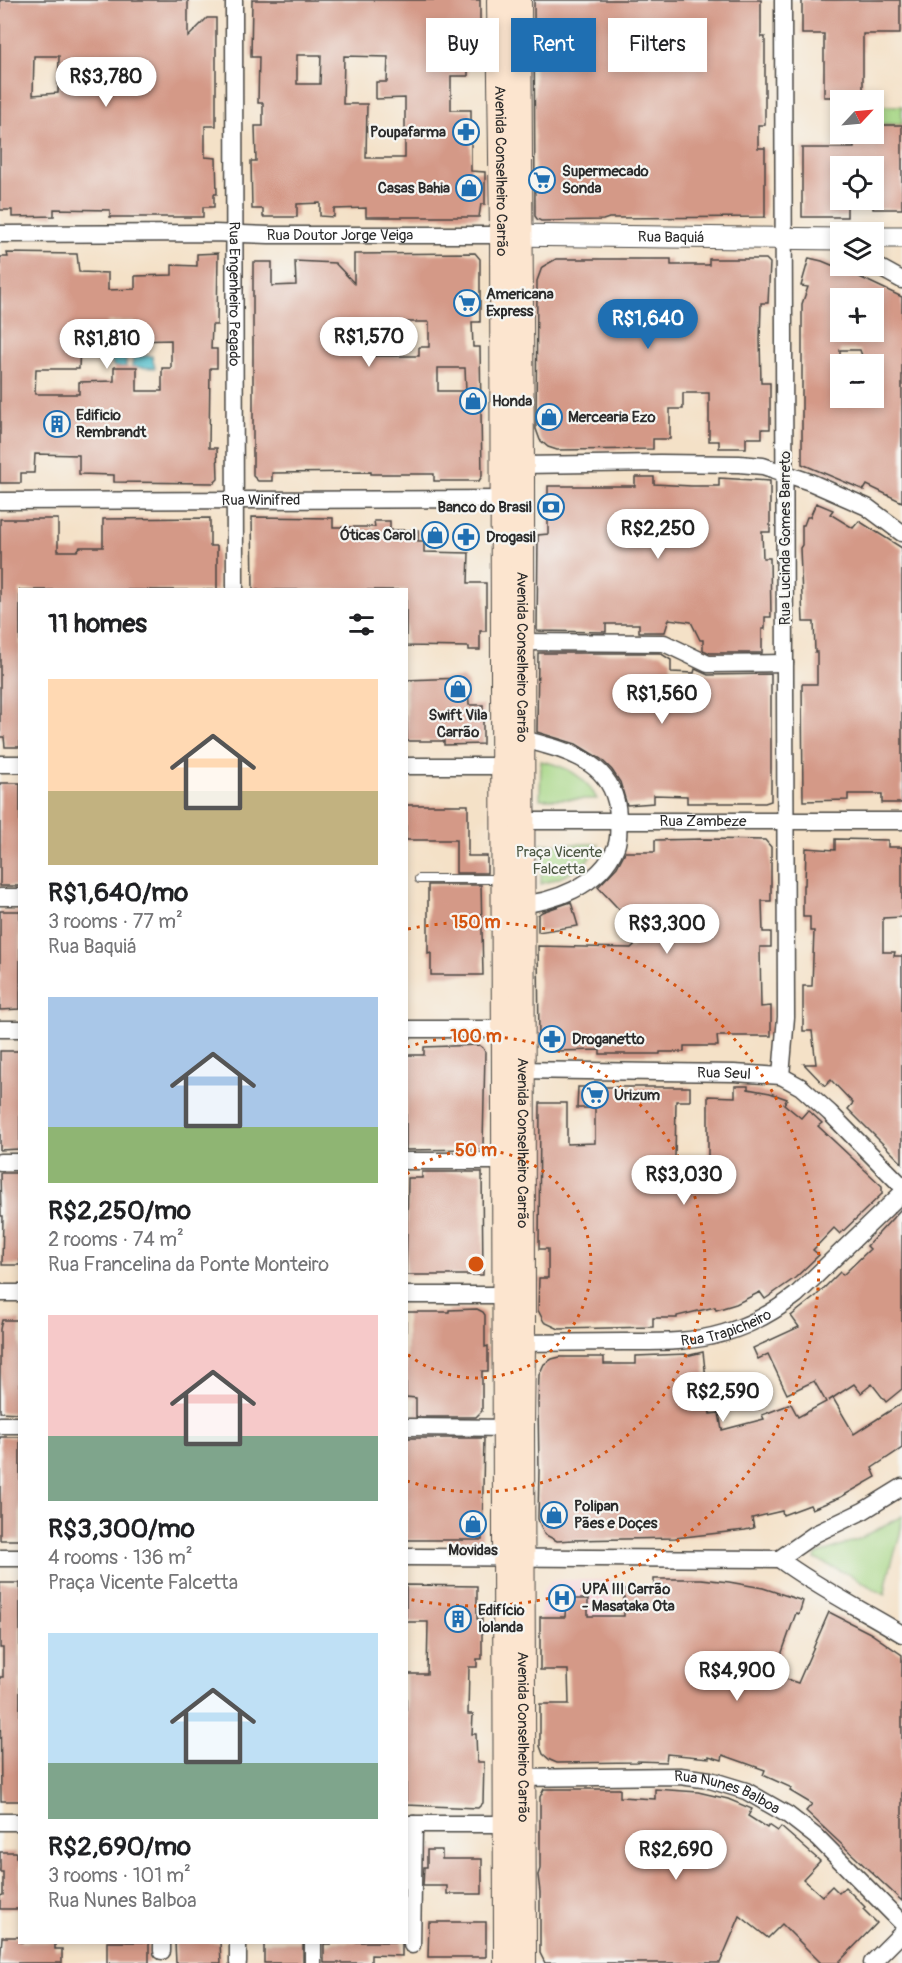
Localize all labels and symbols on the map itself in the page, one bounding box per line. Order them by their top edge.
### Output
pin: R$3,780 [51,57,161,108]
street label: Avenida Conselheiro Carrão [491,85,512,256]
north arrow [830,90,884,144]
pharmacy icon: Poupafarma [451,117,481,147]
place label: Poupafarma [370,123,446,142]
place label: Supermecado Sonda [562,162,649,198]
supermarket icon: Supermecado Sonda [527,165,557,195]
shop icon: Casas Bahia [454,173,484,203]
place label: Casas Bahia [378,179,450,198]
street label: Rua Engenheiro Pegado [225,222,244,366]
street label: Rua Doutor Jorge Veiga [267,226,413,245]
street label: Rua Baquiá [638,227,704,247]
place label: Americana Express [486,285,554,321]
supermarket icon: Americana Express [452,288,482,318]
pin: R$1,640 [593,299,703,350]
pin: R$1,570 [314,317,424,368]
pin: R$1,810 [52,319,162,370]
shop icon: Honda [458,386,488,416]
place label: Honda [492,392,532,411]
shop icon: Mercearia Ezo [534,402,564,432]
place label: Edificio Rembrandt [76,406,147,442]
place label: Mercearia Ezo [568,408,655,427]
building icon: Edificio Rembrandt [42,409,72,439]
street label: Rua Lucinda Gomes Barreto [776,451,795,625]
street label: Rua Winifred [222,490,300,510]
bank icon: Banco do Brasil [536,492,566,522]
place label: Banco do Brasil [437,498,532,517]
pin: R$2,250 [603,509,713,560]
shop icon: Óticas Carol [420,520,450,550]
pharmacy icon: Drogasil [451,522,481,552]
place label: Óticas Carol [340,525,416,545]
place label: Drogasil [486,528,536,547]
street label: Avenida Conselheiro Carrão [513,572,532,742]
shop icon: Swift Vila Carrão [443,674,473,704]
pin: R$1,560 [607,674,717,725]
place label: Swift Vila Carrão [428,706,488,742]
street label: Rua Zambeze [659,812,747,831]
park label: Praça Vicente Falcetta [516,843,603,879]
pin: R$3,300 [612,904,722,955]
text: 150 m [452,911,501,934]
pharmacy icon: Droganetto [537,1024,567,1054]
text: 100 m [450,1025,502,1048]
place label: Droganetto [572,1030,645,1049]
street label: Avenida Conselheiro Carrão [513,1058,532,1228]
street label: Rua Seul [697,1063,751,1084]
supermarket icon: Urizum [580,1080,610,1110]
place label: Urizum [614,1086,660,1105]
text: 50 m [455,1139,497,1162]
pin: R$3,030 [629,1155,739,1206]
centre of rings [466,1254,486,1274]
street label: Rua Trapicheiro [680,1305,775,1350]
pin: R$2,590 [668,1372,778,1423]
place label: Polipan Pães e Doçes [574,1497,658,1533]
shop icon: Polipan Pães e Doçes [539,1500,569,1530]
shop icon: Movidas [458,1509,488,1539]
place label: Movidas [448,1541,498,1560]
place label: UPA III Carrão - Masataka Ota [582,1580,675,1616]
hospital icon: UPA III Carrão - Masataka Ota [547,1583,577,1613]
place label: Edifício Iolanda [478,1601,524,1637]
building icon: Edifício Iolanda [443,1604,473,1634]
pin: R$4,900 [682,1651,792,1702]
street label: Avenida Conselheiro Carrão [513,1652,533,1822]
street label: Rua Nunes Balboa [674,1766,784,1818]
pin: R$2,690 [621,1830,731,1881]

